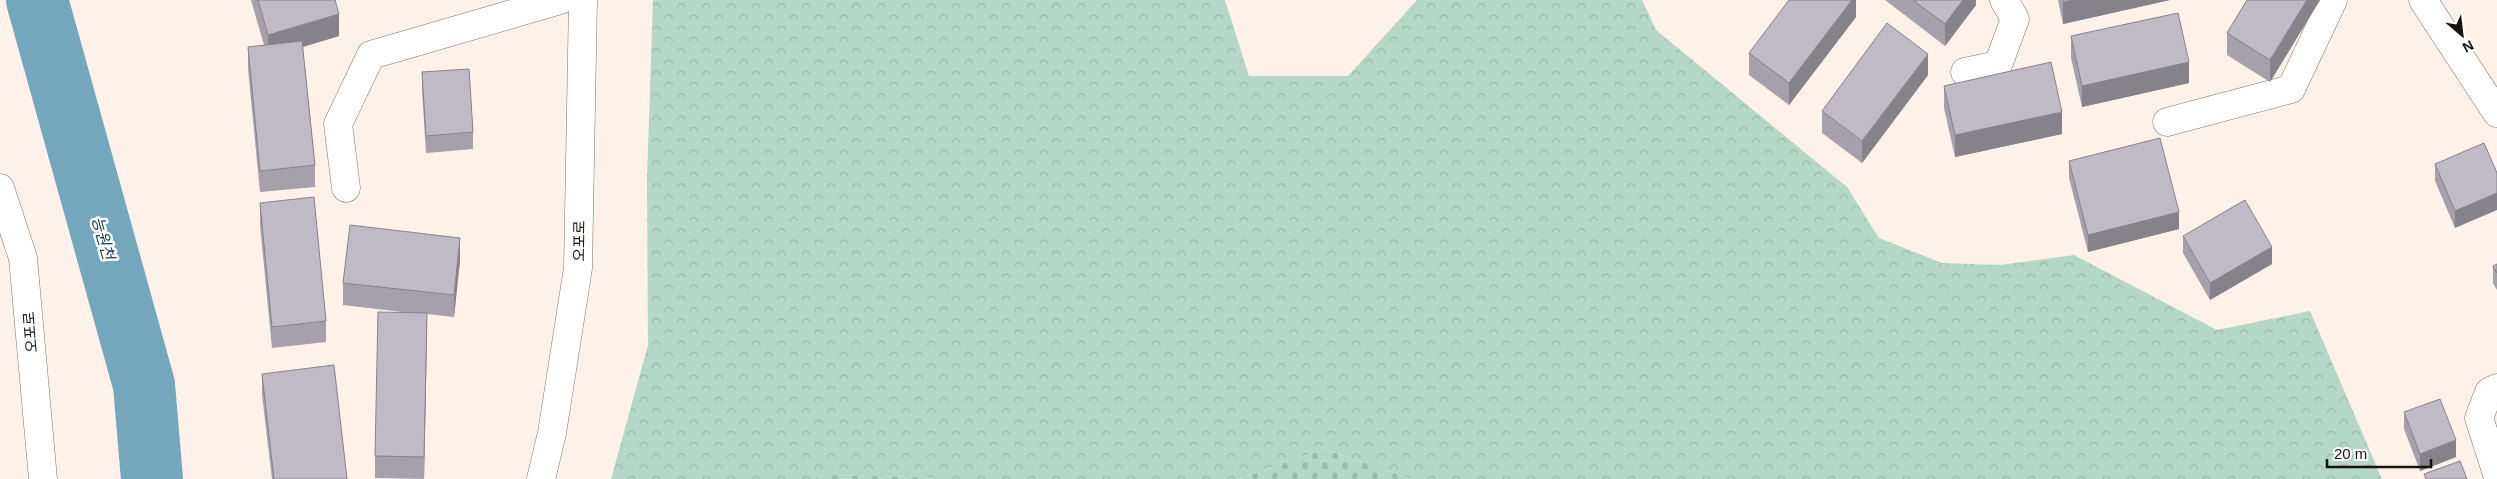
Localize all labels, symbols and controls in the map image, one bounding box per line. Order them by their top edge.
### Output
north arrow [2437,10,2487,60]
text: N [2460,37,2476,56]
water label: 능원천 [89,214,118,264]
street label: 오포로 [570,220,588,262]
street label: 오포로 [20,311,40,353]
scale bar [2327,436,2431,468]
text: 20 m [2334,445,2367,462]

